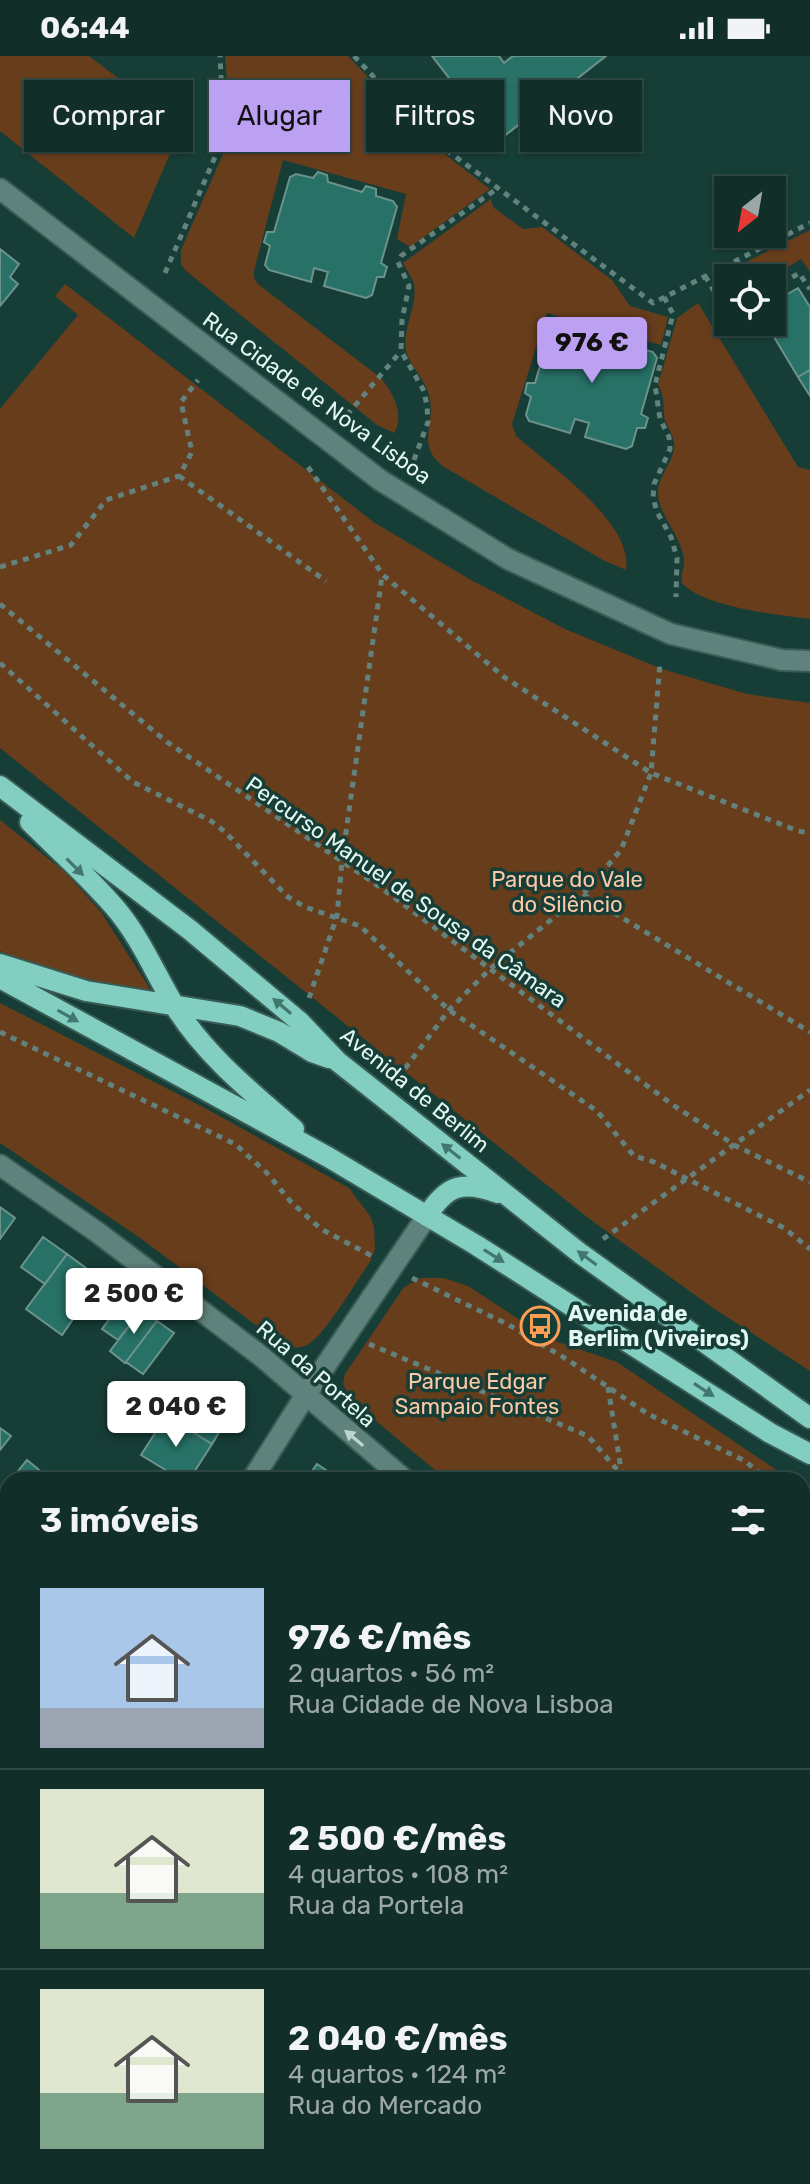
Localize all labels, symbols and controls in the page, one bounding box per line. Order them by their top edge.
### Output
text: 06:44 [40,10,130,46]
chip: Comprar [24,80,193,152]
chip: Alugar [209,80,350,152]
chip: Filtros [366,80,504,152]
chip: Novo [520,80,642,152]
north arrow [714,176,786,248]
map controls [714,176,786,336]
button: locate [714,264,786,336]
street label: Rua Cidade de Nova Lisboa [198,306,436,490]
pin: 976 € [536,317,648,385]
text: 976 € [555,327,629,358]
street label: Percurso Manuel de Sousa da Câmara [240,770,572,1014]
one-way arrow [65,857,83,876]
park label: Parque do Vale do Silêncio [491,866,643,918]
one-way arrow [272,998,292,1015]
one-way arrow [57,1009,80,1022]
street label: Avenida de Berlim [335,1022,495,1158]
one-way arrow [441,1144,461,1160]
one-way arrow [483,1248,505,1262]
one-way arrow [576,1250,598,1266]
pin: 2 500 € [60,1268,208,1336]
text: 2 500 € [84,1278,184,1309]
place label: Avenida de Berlim (Viveiros) [568,1300,749,1352]
bus stop icon: Avenida de Berlim (Viveiros) [519,1305,561,1347]
street label: Rua da Portela [251,1315,381,1433]
park label: Parque Edgar Sampaio Fontes [395,1368,559,1420]
pin: 2 040 € [102,1381,250,1449]
one-way arrow [693,1382,715,1396]
text: 2 040 € [125,1391,227,1422]
one-way arrow [344,1430,364,1447]
icon: filters [726,1498,770,1542]
text: 3 imóveis [40,1500,199,1541]
text: 976 €/mês [288,1617,471,1658]
icon: home [104,1620,200,1716]
text: 2 quartos · 56 m² [288,1658,494,1689]
text: Rua Cidade de Nova Lisboa [288,1689,614,1720]
text: 2 500 €/mês [288,1818,506,1859]
icon: home [104,1821,200,1917]
text: 4 quartos · 108 m² [288,1859,508,1890]
text: Rua da Portela [288,1890,464,1921]
text: 2 040 €/mês [288,2018,508,2059]
icon: home [104,2021,200,2117]
text: 4 quartos · 124 m² [288,2059,506,2090]
text: Rua do Mercado [288,2090,482,2121]

